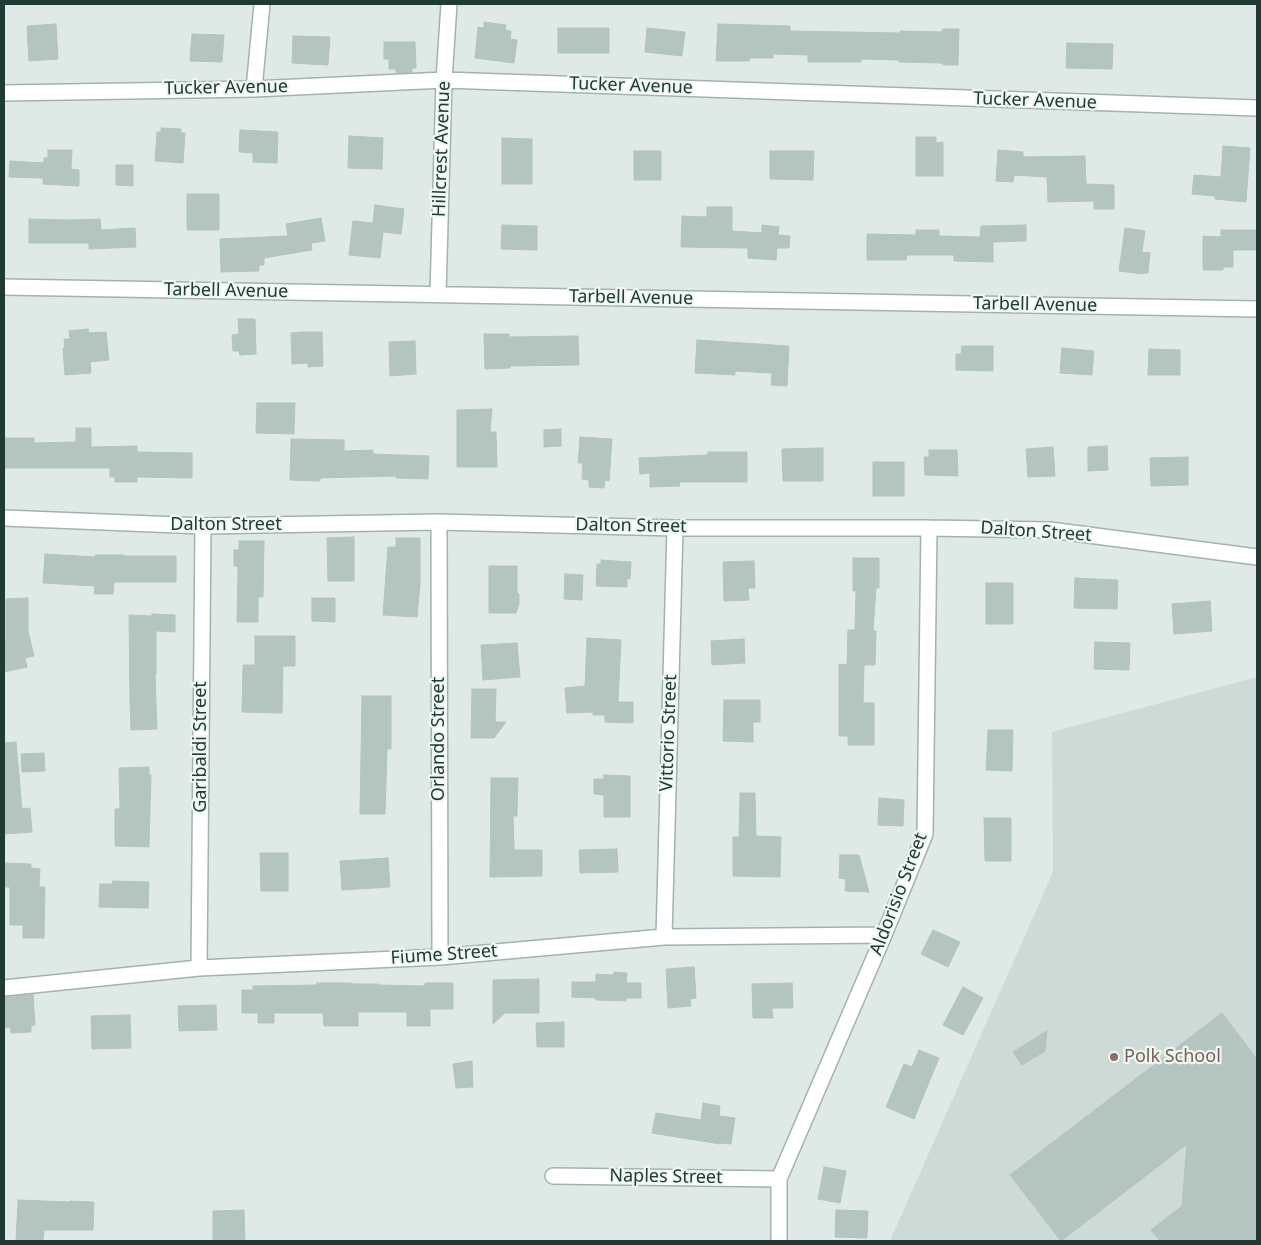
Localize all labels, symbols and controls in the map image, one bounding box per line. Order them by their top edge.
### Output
street label: Tucker Avenue [569,73,693,99]
street label: Tucker Avenue [164,76,288,100]
street label: Hillcrest Avenue [429,81,455,217]
street label: Tucker Avenue [973,88,1097,114]
street label: Tarbell Avenue [164,279,288,303]
street label: Tarbell Avenue [569,286,693,310]
street label: Tarbell Avenue [973,293,1097,317]
street label: Dalton Street [170,514,282,536]
street label: Dalton Street [575,514,687,538]
street label: Dalton Street [980,517,1092,547]
street label: Vittorio Street [656,674,682,792]
street label: Orlando Street [428,677,450,801]
street label: Garibaldi Street [190,681,212,813]
street label: Aldorisio Street [866,830,932,958]
street label: Fiume Street [390,940,498,970]
place label: Polk School [1124,1046,1221,1068]
marker: Polk School [1108,1051,1120,1063]
street label: Naples Street [609,1165,723,1189]

